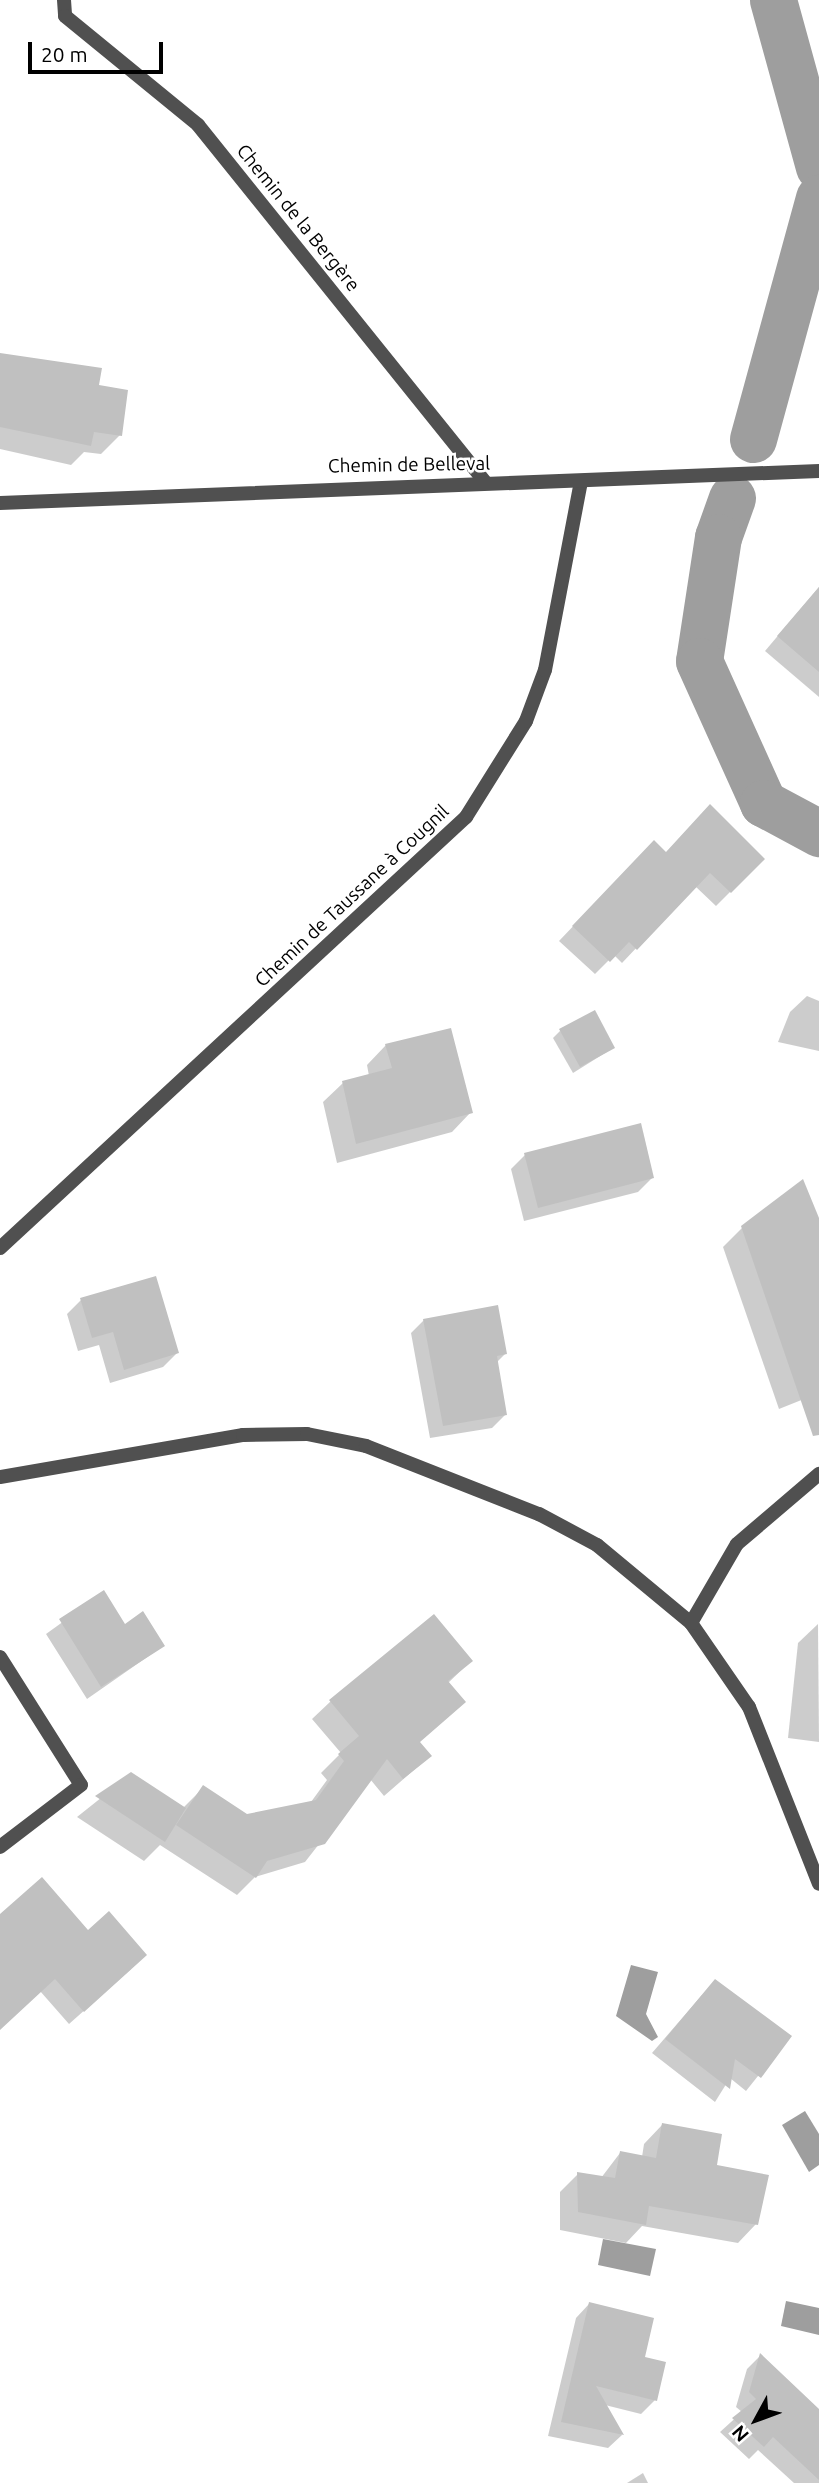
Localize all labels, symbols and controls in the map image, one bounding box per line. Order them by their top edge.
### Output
scale bar [32,28,166,72]
text: 20 m [41,42,88,66]
street label: Chemin de la Bergère [232,140,364,296]
street label: Chemin de Belleval [328,452,490,478]
street label: Chemin de Taussane à Cougnil [250,800,454,992]
north arrow [721,2385,791,2455]
text: N [727,2421,753,2446]

